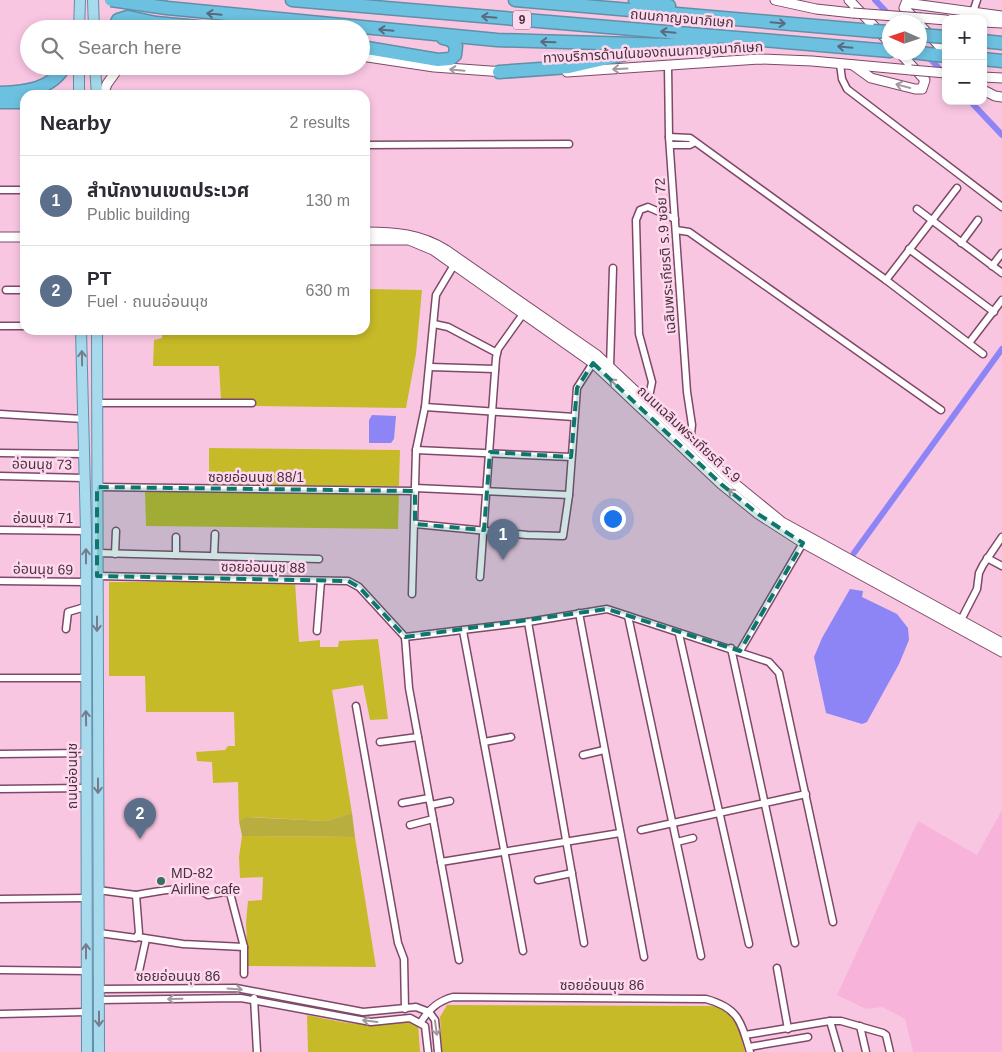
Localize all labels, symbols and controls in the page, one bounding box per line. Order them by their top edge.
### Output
street label: ถนนกาญจนาภิเษก [630,6,734,30]
one-way arrow [206,9,222,19]
road number: 9 [513,10,531,30]
one-way arrow [481,12,497,21]
north arrow [882,15,927,60]
map controls [942,15,987,105]
button: + [942,15,987,60]
one-way arrow [770,18,786,27]
search box [20,20,370,75]
one-way arrow [378,25,394,35]
one-way arrow [660,27,676,37]
icon: search [38,34,66,62]
text: Search here [78,37,182,58]
one-way arrow [540,38,556,47]
street label: ทางบริการด้านในของถนนกาญจนาภิเษก [542,38,764,66]
one-way arrow [837,42,853,51]
button: − [942,60,987,105]
one-way arrow [450,65,466,74]
one-way arrow [612,65,628,74]
one-way arrow [896,81,912,90]
text: Nearby [40,111,111,134]
text: 2 results [290,114,350,131]
street label: เฉลิมพระเกียรติ ร.9 ซอย 72 [652,177,678,335]
text: สำนักงานเขตประเวศ [87,180,249,201]
text: 1 [52,192,60,209]
text: 130 m [306,192,350,209]
text: Public building [87,206,190,223]
text: PT [87,268,111,289]
text: 2 [52,282,60,299]
text: 630 m [306,282,350,299]
text: Fuel · ถนนอ่อนนุช [87,293,208,310]
one-way arrow [77,351,87,367]
one-way arrow [609,378,621,390]
street label: ถนนเฉลิมพระเกียรติ ร.9 [634,382,744,486]
street label: อ่อนนุช 73 [12,455,73,474]
street label: ซอยอ่อนนุช 88/1 [208,469,304,486]
one-way arrow [728,489,741,500]
your location [600,506,626,532]
street label: อ่อนนุช 71 [13,510,73,527]
pin: 1 [487,519,519,560]
one-way arrow [81,548,91,564]
street label: ซอยอ่อนนุช 88 [221,558,306,577]
street label: อ่อนนุช 69 [13,560,74,579]
one-way arrow [92,615,102,631]
one-way arrow [81,711,91,727]
street label: ถนนอ่อนนุช [64,743,81,809]
one-way arrow [93,778,103,794]
pin: 2 [124,798,156,839]
place label: MD-82 Airline cafe [171,865,240,897]
marker: MD-82 Airline cafe [155,875,167,887]
one-way arrow [81,943,91,960]
street label: ซอยอ่อนนุช 86 [136,968,220,985]
street label: ซอยอ่อนนุช 86 [560,977,644,994]
one-way arrow [227,984,243,993]
one-way arrow [167,994,183,1004]
one-way arrow [94,1010,104,1026]
one-way arrow [362,1016,378,1026]
one-way arrow [431,1020,441,1036]

